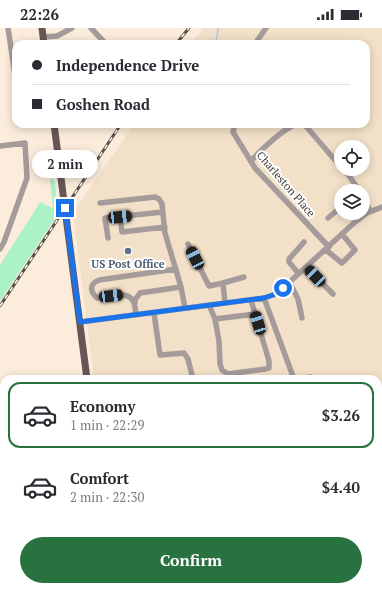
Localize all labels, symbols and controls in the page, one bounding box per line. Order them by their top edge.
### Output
text: 22:26 [20,4,59,24]
text: Independence Drive [56,55,199,75]
text: Goshen Road [56,94,150,114]
map controls [334,140,370,220]
button: locate [334,140,370,176]
street label: Charleston Place [254,148,319,220]
callout: 2 min [32,150,98,178]
text: 2 min [47,155,83,173]
button: layers [334,184,370,220]
route end [56,199,74,217]
car [107,210,133,224]
car [184,245,206,271]
marker: US Post Office [123,246,133,256]
place label: US Post Office [91,257,165,271]
car [302,263,328,289]
route start [274,279,292,297]
car [98,289,124,303]
car [249,310,267,336]
text: Economy [70,396,135,416]
icon: car [22,397,58,433]
text: $3.26 [322,405,360,425]
text: 1 min · 22:29 [70,416,144,434]
text: Comfort [70,468,129,488]
icon: car [22,469,58,505]
text: $4.40 [322,477,360,497]
text: 2 min · 22:30 [70,488,144,506]
button: Confirm [20,537,362,583]

